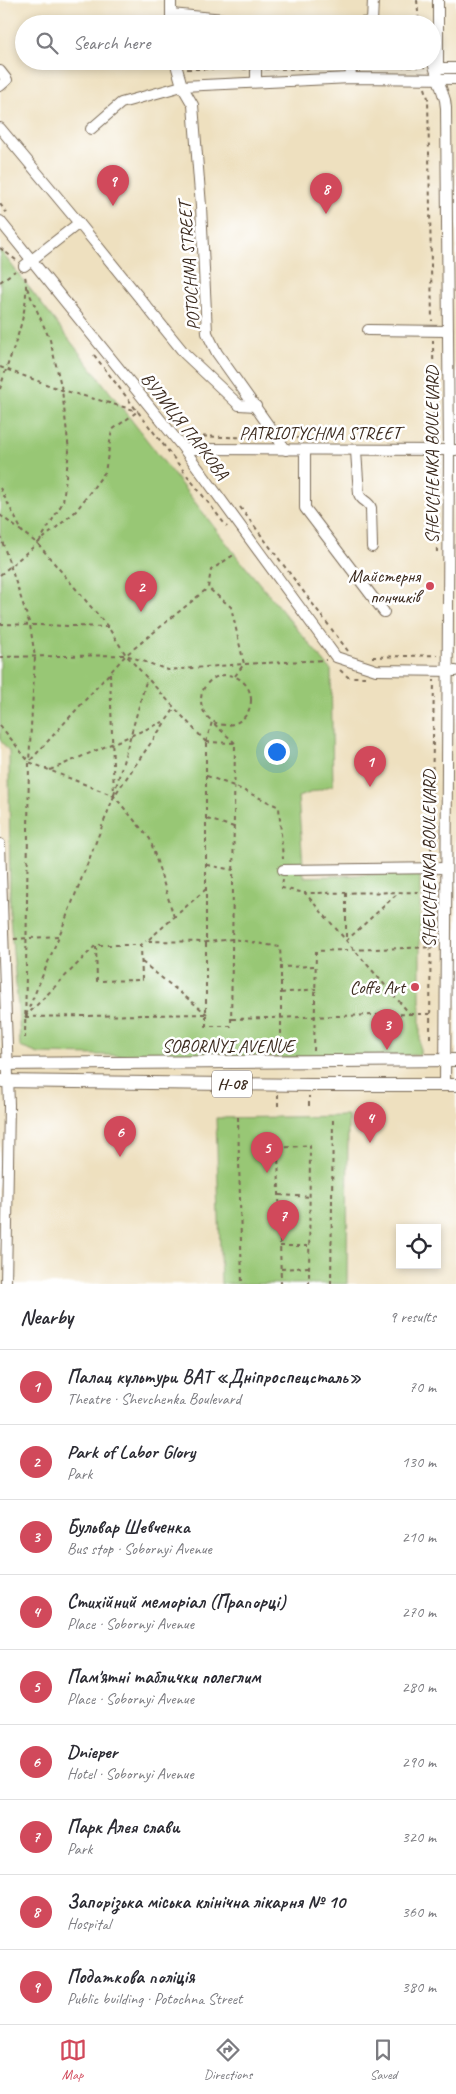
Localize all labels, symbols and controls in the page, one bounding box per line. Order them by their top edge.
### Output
search box [15,15,441,70]
icon: search [33,29,61,57]
text: Search here [73,31,150,55]
pin: 9 [97,165,129,206]
pin: 8 [310,173,342,214]
street label: POTOCHNA STREET [173,196,204,331]
street label: SHEVCHENKA BOULEVARD [421,365,443,544]
street label: ВУЛИЦЯ ПАРКОВА [136,368,234,485]
street label: PATRIOTYCHNA STREET [239,422,405,444]
place label: Майстерня пончиків [349,565,425,608]
pin: 2 [125,571,157,612]
marker: Майстерня пончиків [424,580,436,592]
your location [264,739,290,765]
pin: 1 [354,746,386,787]
street label: SHEVCHENKA BOULEVARD [418,769,440,948]
place label: Coffe Art [350,976,407,998]
marker: Coffe Art [409,981,421,993]
pin: 3 [371,1009,403,1050]
street label: SOBORNYI AVENUE [162,1035,296,1057]
road number: Н-08 [212,1070,252,1098]
pin: 4 [354,1102,386,1143]
pin: 6 [104,1116,136,1157]
pin: 5 [251,1132,283,1173]
pin: 7 [267,1200,299,1241]
map controls [396,1224,441,1269]
button: locate [396,1224,441,1269]
text: Nearby [20,1304,73,1330]
text: 9 results [389,1307,436,1327]
text: Палац культури ВАТ «Дніпроспецсталь» [67,1365,361,1389]
text: 1 [32,1377,40,1397]
text: 70 m [409,1377,436,1397]
text: Theatre · Shevchenka Boulevard [67,1389,241,1409]
text: Park of Labor Glory [67,1440,195,1464]
text: 2 [32,1452,40,1472]
text: 130 m [402,1452,436,1472]
text: Park [67,1464,92,1484]
text: Бульвар Шевченка [67,1515,190,1539]
text: 3 [32,1527,40,1547]
text: 210 m [402,1527,436,1547]
text: Bus stop · Sobornyi Avenue [67,1539,212,1559]
text: Стихійний меморіал (Прапорці) [67,1590,285,1614]
text: 4 [32,1602,40,1622]
text: 270 m [402,1602,436,1622]
text: Place · Sobornyi Avenue [67,1614,194,1634]
text: Пам'ятні таблички полеглим [67,1665,261,1689]
text: 5 [33,1677,39,1697]
text: 280 m [402,1677,436,1697]
text: Place · Sobornyi Avenue [67,1689,194,1709]
text: Dnieper [67,1740,117,1764]
text: 6 [32,1752,40,1772]
text: 290 m [402,1752,436,1772]
text: Hotel · Sobornyi Avenue [67,1764,194,1784]
text: Парк Алея слави [67,1815,180,1839]
text: 7 [32,1827,40,1847]
text: 320 m [402,1827,436,1847]
text: Park [67,1839,92,1859]
text: Запорізька міська клінічна лікарня № 10 [67,1890,345,1914]
text: 8 [32,1902,40,1922]
text: 360 m [402,1902,436,1922]
text: Hospital [67,1914,111,1934]
text: Податкова поліція [67,1965,194,1989]
text: 9 [32,1977,40,1997]
text: 380 m [402,1977,436,1997]
text: Public building · Potochna Street [67,1989,242,2009]
tab: Map [59,2036,87,2083]
tab: Directions [204,2036,252,2083]
tab: Saved [369,2036,397,2083]

